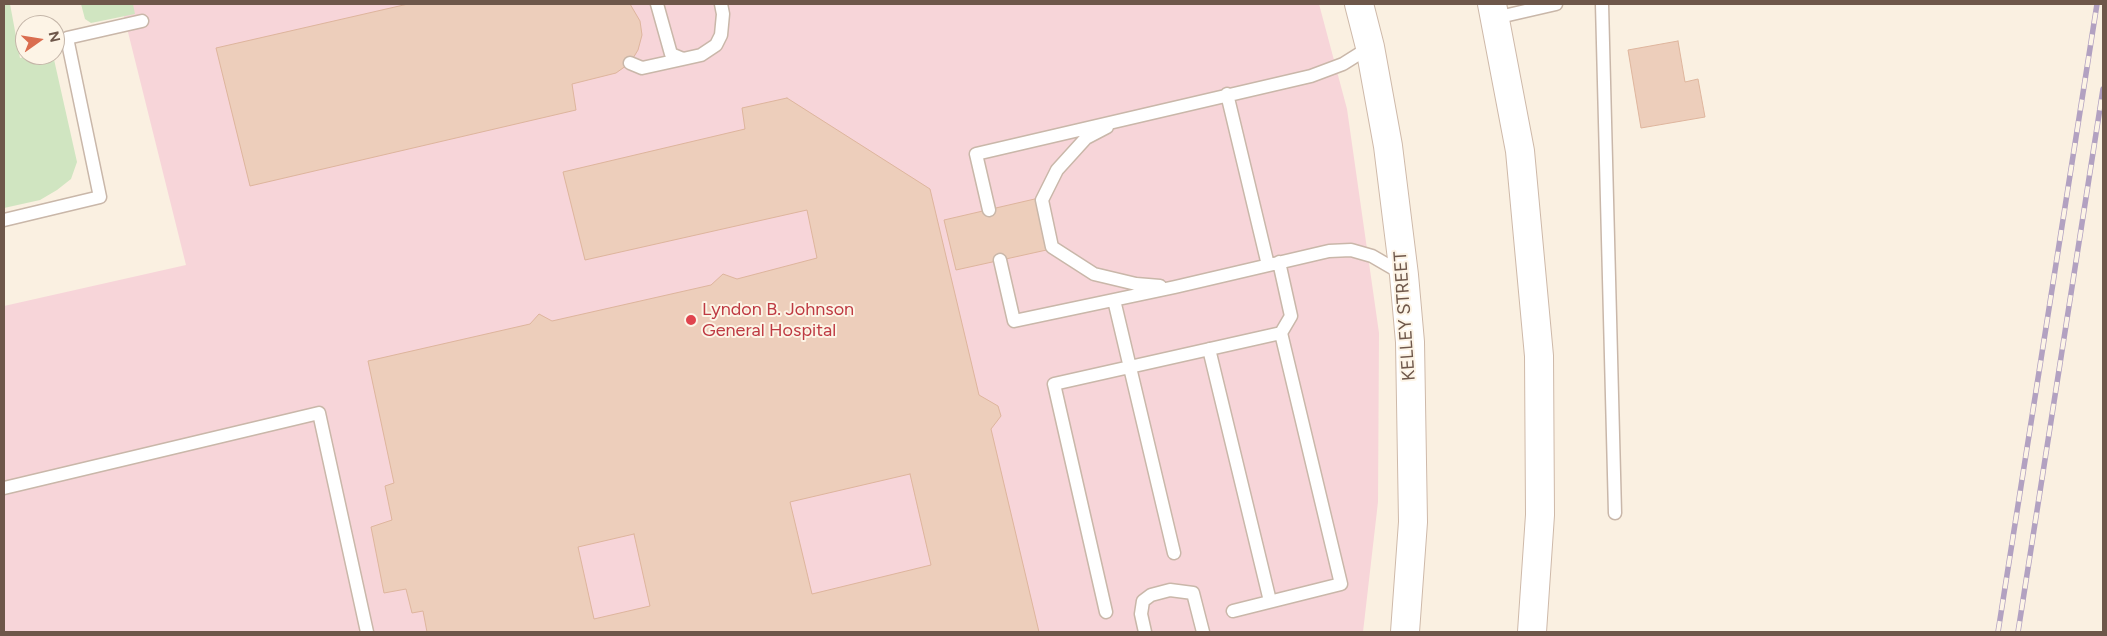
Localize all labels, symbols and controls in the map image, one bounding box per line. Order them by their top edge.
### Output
north arrow [15,15,65,65]
text: N [45,30,64,44]
street label: KELLEY STREET [1390,250,1420,382]
place label: Lyndon B. Johnson General Hospital [702,299,854,342]
marker: Lyndon B. Johnson General Hospital [684,313,698,327]

